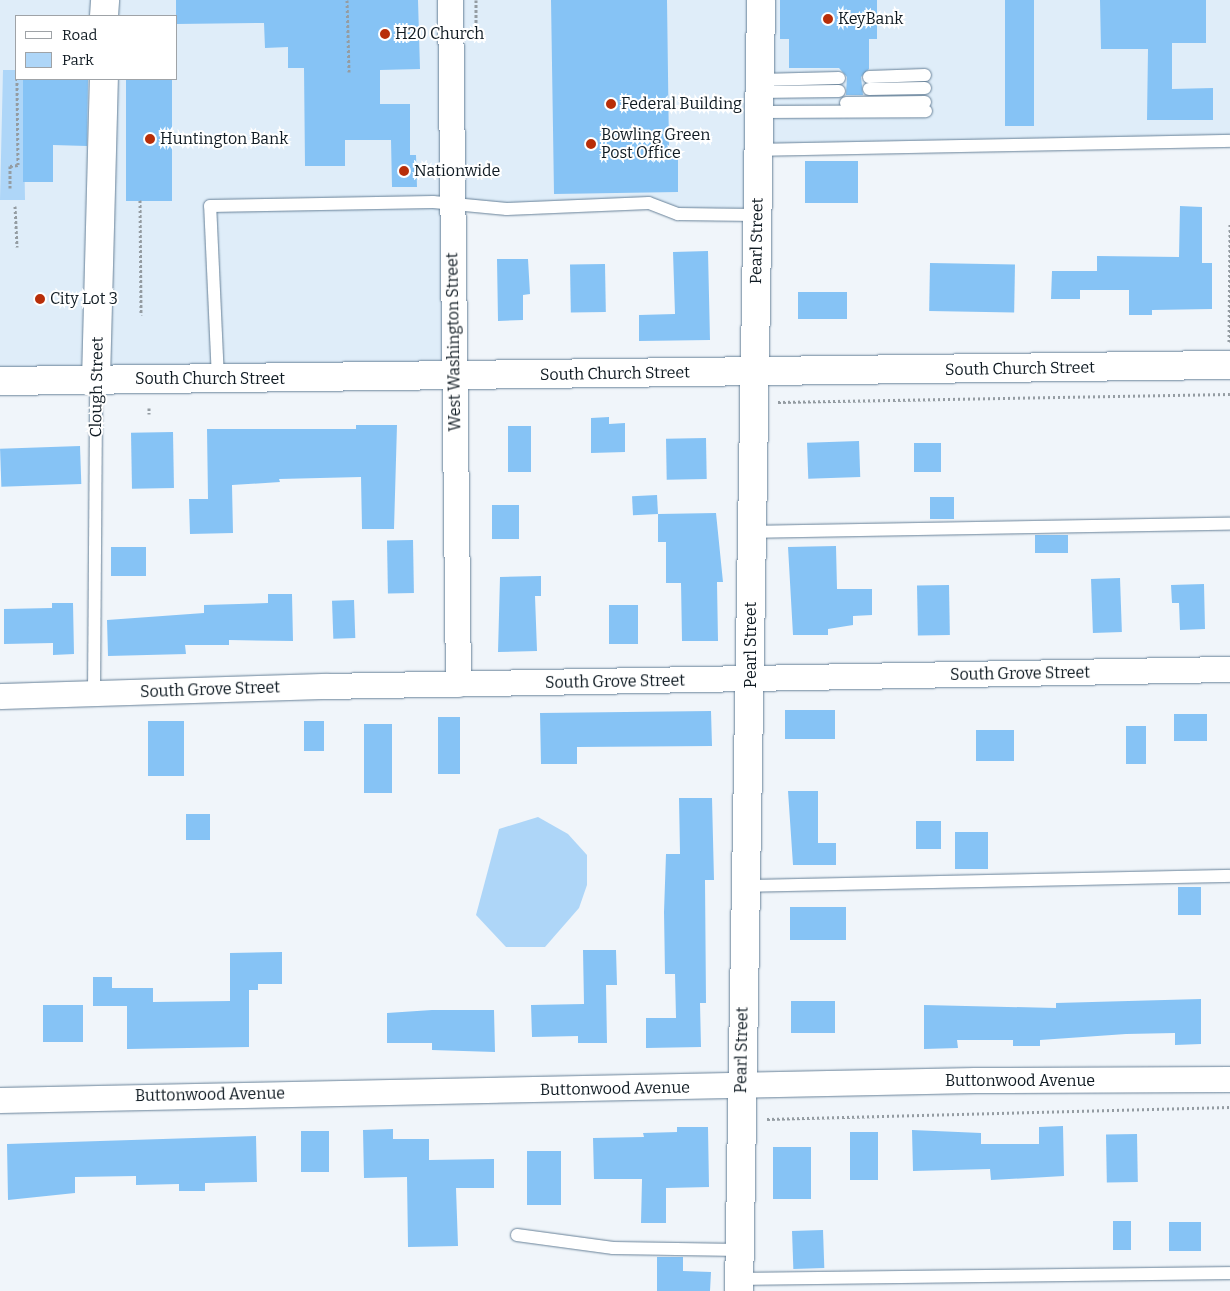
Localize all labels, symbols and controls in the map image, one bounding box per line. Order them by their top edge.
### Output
place label: KeyBank [838,9,903,29]
marker: KeyBank [822,13,834,25]
legend [15,15,178,80]
place label: H20 Church [395,24,484,44]
text: Road [62,26,97,44]
marker: H20 Church [379,28,391,40]
text: Park [62,51,94,69]
place label: Federal Building [621,94,742,114]
marker: Federal Building [605,98,617,110]
place label: Bowling Green Post Office [601,125,710,163]
place label: Huntington Bank [160,129,288,149]
marker: Huntington Bank [144,133,156,145]
marker: Bowling Green Post Office [585,138,597,150]
place label: Nationwide [414,161,500,181]
marker: Nationwide [398,165,410,177]
street label: Pearl Street [747,198,767,284]
street label: West Washington Street [443,252,465,432]
place label: City Lot 3 [50,289,118,309]
marker: City Lot 3 [34,293,46,305]
street label: Clough Street [87,337,107,437]
street label: South Church Street [945,358,1095,380]
street label: South Church Street [540,363,690,385]
street label: South Church Street [135,369,285,389]
street label: Pearl Street [741,602,761,688]
street label: South Grove Street [950,663,1090,685]
street label: South Grove Street [545,671,685,693]
street label: South Grove Street [140,678,280,702]
street label: Pearl Street [732,1007,752,1093]
street label: Buttonwood Avenue [945,1071,1095,1091]
street label: Buttonwood Avenue [540,1078,690,1100]
street label: Buttonwood Avenue [135,1084,285,1106]

